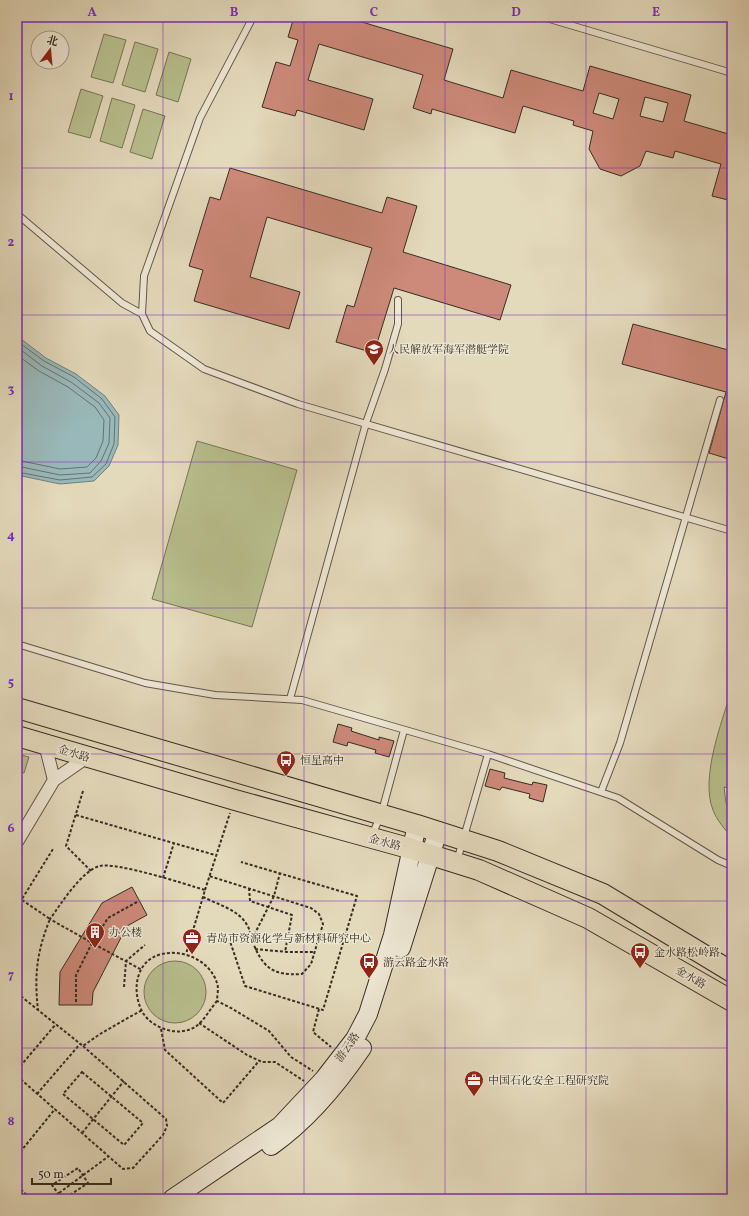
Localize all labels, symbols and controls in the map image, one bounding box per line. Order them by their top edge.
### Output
text: A [87,4,97,22]
text: B [230,4,239,22]
text: C [370,4,378,22]
text: D [511,4,521,22]
text: E [652,4,660,22]
north arrow [30,30,70,70]
text: 北 [45,33,60,51]
text: 1 [8,88,14,106]
text: 2 [8,234,15,252]
school or university icon: 人民解放军海军潜艇学院 [363,338,385,366]
place label: 人民解放军海军潜艇学院 [388,343,509,358]
text: 3 [8,381,15,399]
text: 4 [7,527,15,545]
text: 5 [8,674,14,692]
street label: 金水路 [56,742,92,766]
bus stop icon: 恒星高中 [275,749,297,777]
place label: 恒星高中 [300,754,344,769]
text: 6 [7,820,15,838]
street label: 金水路 [367,832,402,855]
building icon: 办公楼 [84,921,106,949]
place label: 办公楼 [109,926,142,941]
office icon: 青岛市资源化学与新材料研究中心 [181,927,203,955]
place label: 青岛市资源化学与新材料研究中心 [206,932,371,947]
bus stop icon: 金水路松岭路 [629,941,651,969]
place label: 金水路松岭路 [654,946,720,961]
bus stop icon: 游云路金水路 [358,951,380,979]
place label: 游云路金水路 [383,956,449,971]
street label: 金水路 [672,964,708,993]
text: 7 [8,967,14,985]
street label: 游云路 [333,1030,364,1066]
office icon: 中国石化安全工程研究院 [463,1069,485,1097]
place label: 中国石化安全工程研究院 [488,1074,609,1089]
text: 8 [7,1113,15,1131]
scale bar [32,1160,111,1186]
text: 50 m [38,1167,64,1183]

